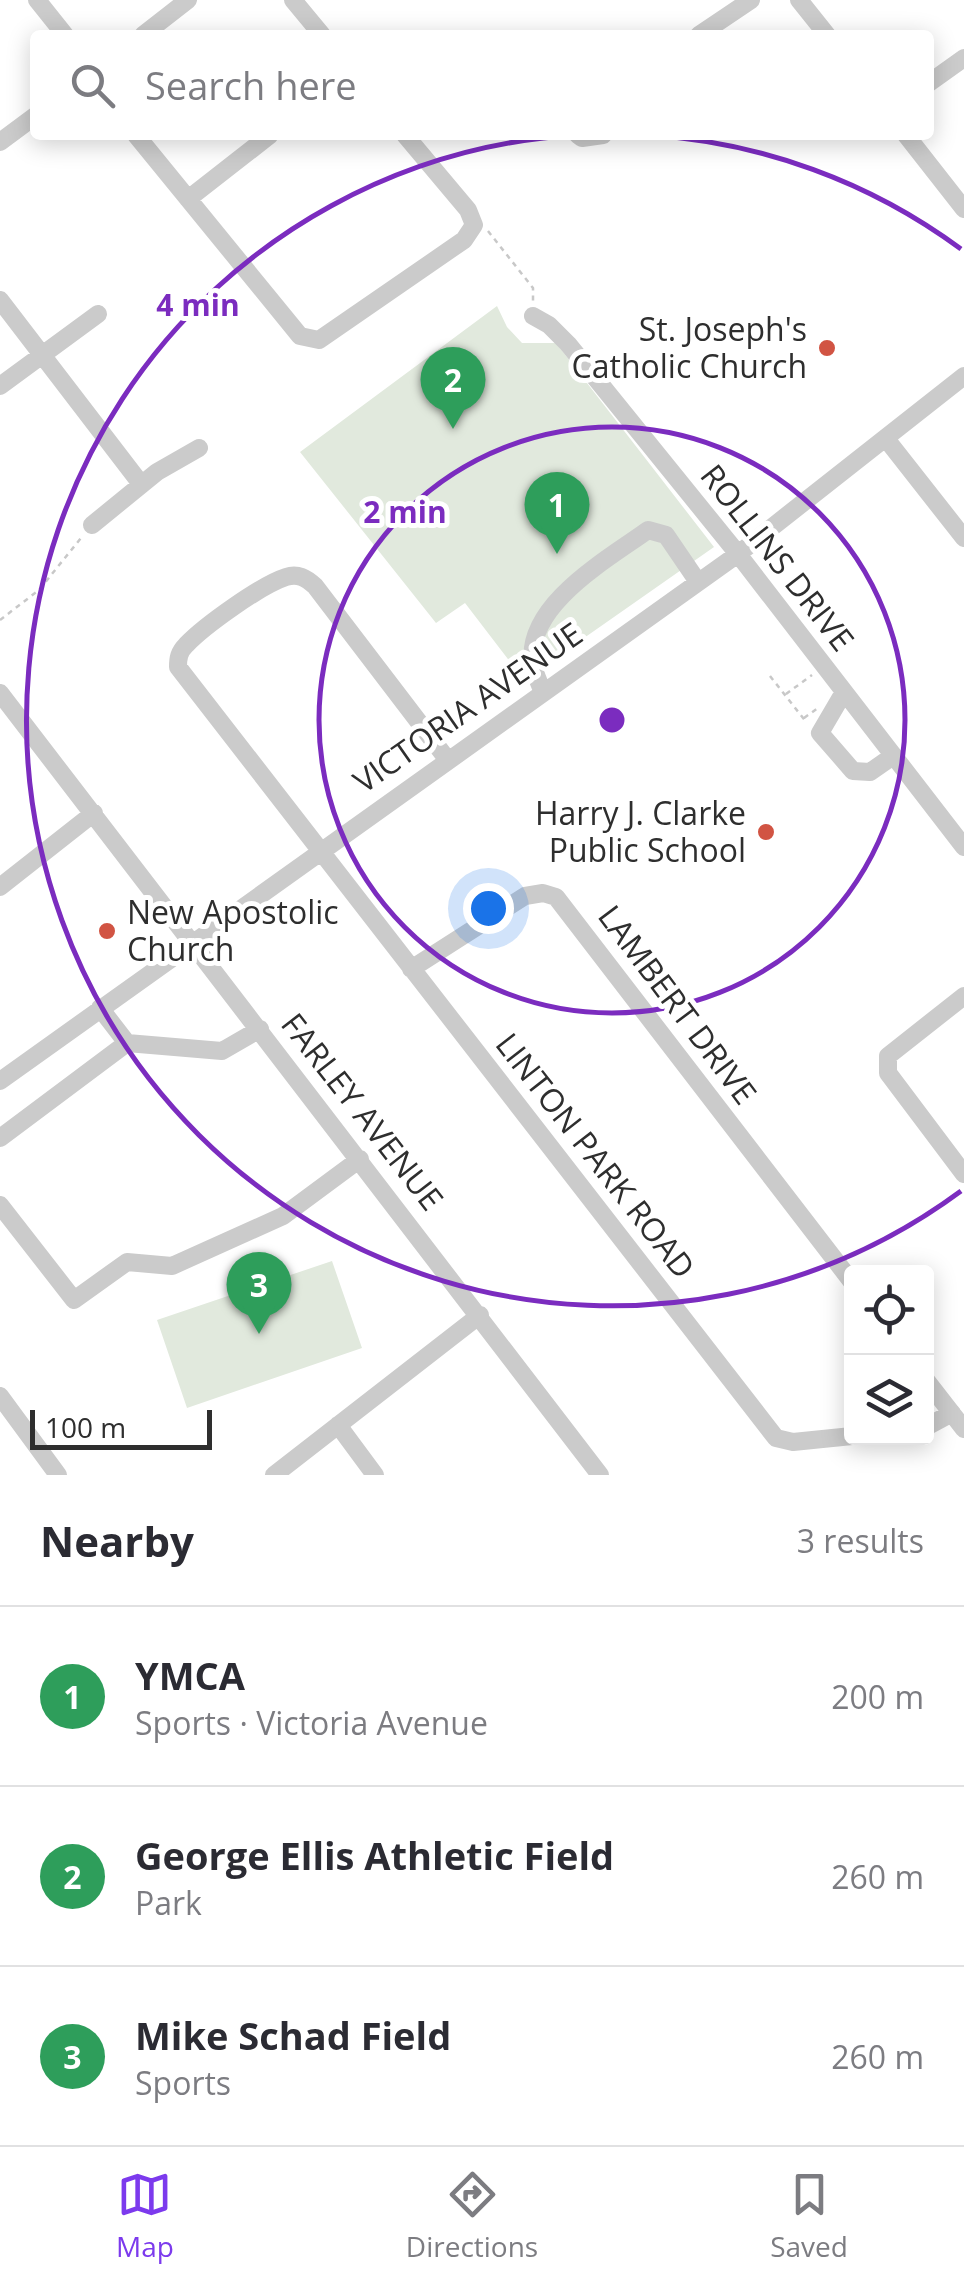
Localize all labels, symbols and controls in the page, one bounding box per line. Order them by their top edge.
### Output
search box [30,30,934,140]
icon: search [65,58,120,113]
text: Search here [145,59,357,111]
text: 4 min [156,284,240,325]
place label: St. Joseph's Catholic Church [572,307,807,387]
marker: St. Joseph's Catholic Church [816,337,838,359]
pin: 2 [420,346,486,429]
street label: ROLLINS DRIVE [692,455,865,659]
pin: 1 [524,472,590,554]
text: 2 min [363,491,447,532]
street label: VICTORIA AVENUE [344,612,590,802]
centre of rings [594,702,630,738]
place label: Harry J. Clarke Public School [535,791,746,871]
marker: Harry J. Clarke Public School [755,821,777,843]
your location [463,883,514,934]
place label: New Apostolic Church [127,890,339,970]
street label: LAMBERT DRIVE [589,896,767,1112]
marker: New Apostolic Church [96,920,118,942]
street label: FARLEY AVENUE [273,1003,454,1219]
street label: LINTON PARK ROAD [487,1024,705,1286]
pin: 3 [226,1252,292,1334]
map controls [844,1265,934,1445]
button: locate [844,1265,934,1355]
button: layers [844,1355,934,1445]
scale bar [30,1405,212,1450]
text: 100 m [45,1408,126,1446]
text: Nearby [40,1512,194,1569]
text: 3 results [797,1519,924,1562]
text: YMCA [135,1649,245,1701]
text: 1 [63,1675,82,1718]
text: 200 m [831,1675,924,1718]
text: Sports · Victoria Avenue [135,1701,488,1744]
text: George Ellis Athletic Field [135,1829,614,1881]
text: 2 [63,1855,82,1898]
text: 260 m [831,1855,924,1898]
text: Park [135,1881,202,1924]
text: Mike Schad Field [135,2009,451,2061]
text: 3 [63,2035,82,2078]
text: 260 m [831,2035,924,2078]
text: Sports [135,2061,231,2104]
tab: Map [116,2167,174,2265]
tab: Directions [406,2167,538,2265]
tab: Saved [770,2167,848,2265]

